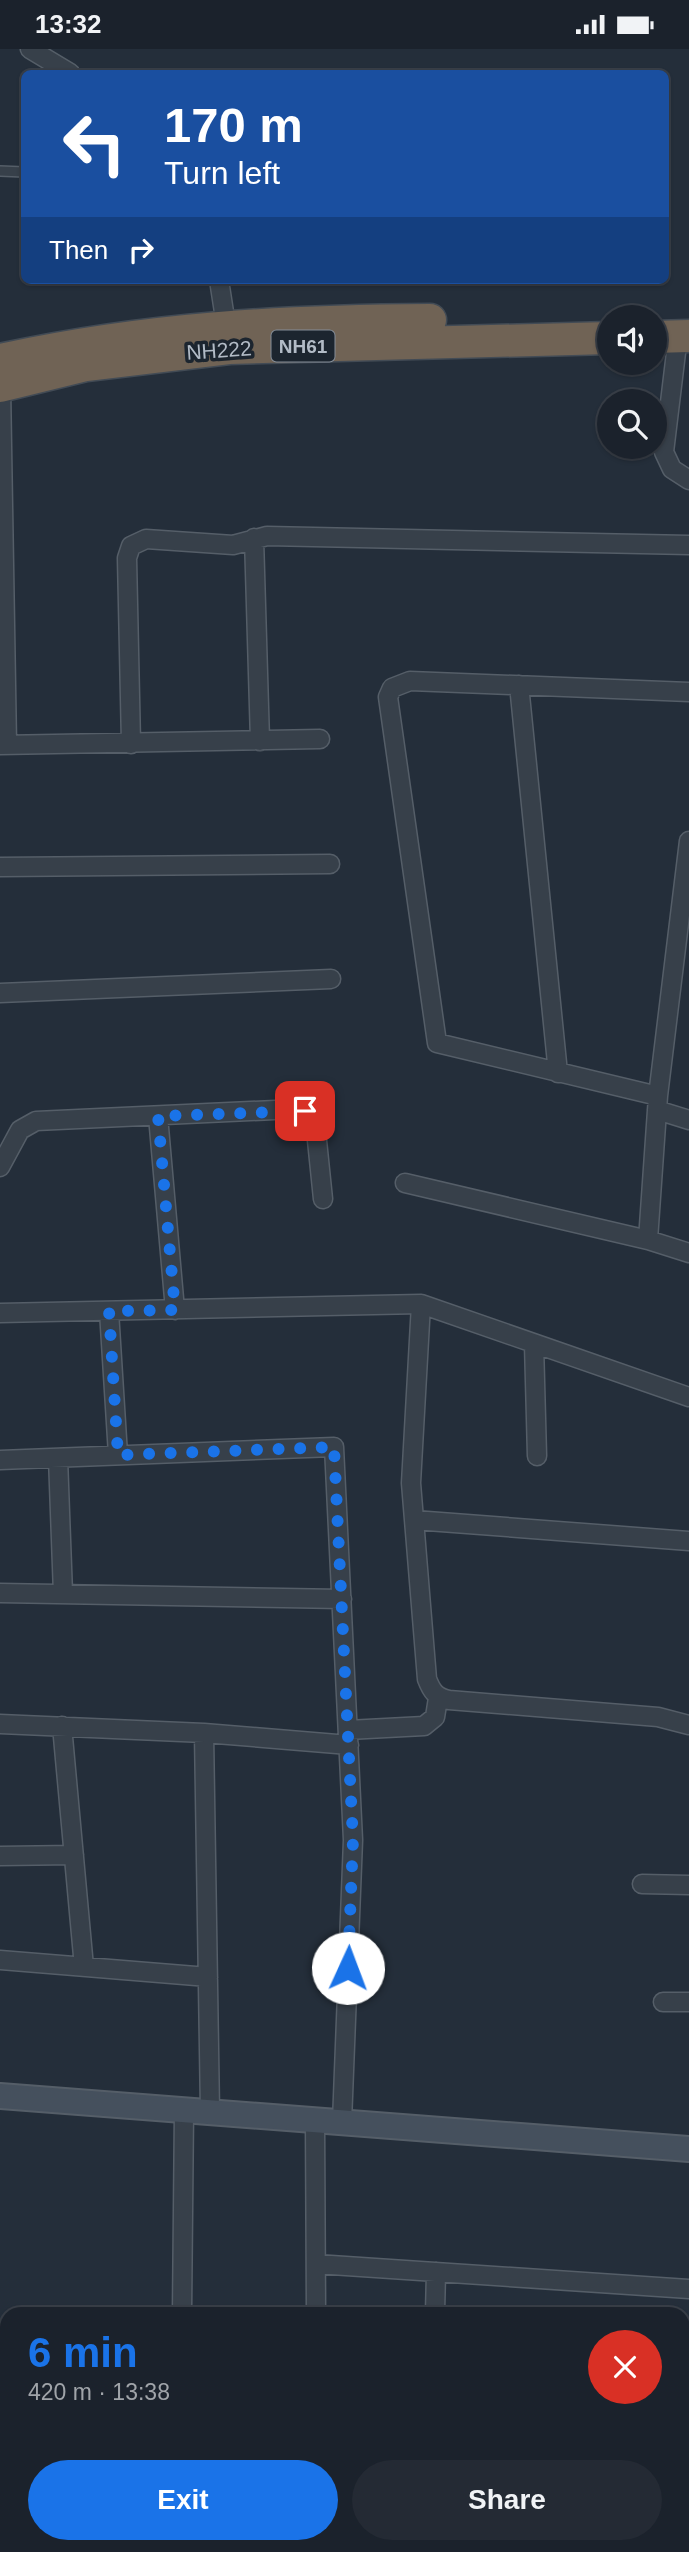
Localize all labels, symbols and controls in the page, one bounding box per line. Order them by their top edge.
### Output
text: 13:32 [35,9,102,39]
icon: left [49,98,140,189]
text: 170 m [164,98,303,152]
text: Turn left [164,155,280,191]
icon: right [122,231,160,269]
text: Then [49,235,108,265]
map controls [597,305,667,459]
button: sound [597,305,667,375]
road number: NH61 [272,331,334,361]
street label: NH222 [186,336,252,364]
button: search [597,389,667,459]
pin [275,1081,335,1141]
icon: arrive [286,1092,324,1130]
position arrow [311,1931,385,2005]
text: 6 min [28,2329,138,2376]
button: close [588,2330,662,2404]
text: 420 m · 13:38 [28,2379,170,2405]
button: Exit [28,2460,338,2540]
button: Share [352,2460,662,2540]

